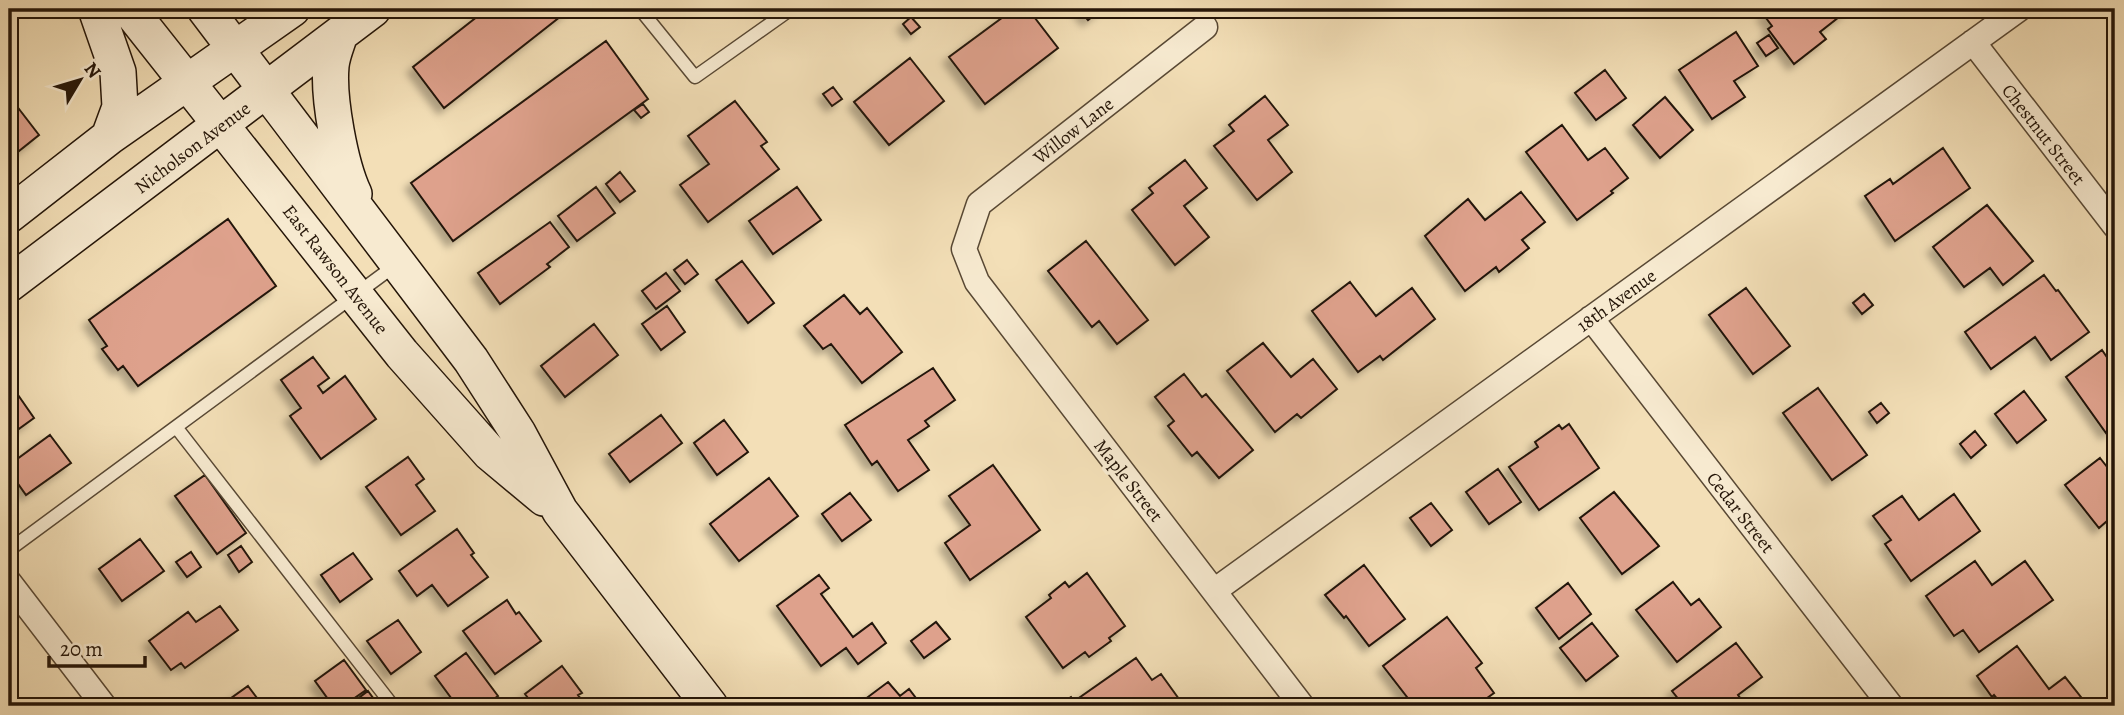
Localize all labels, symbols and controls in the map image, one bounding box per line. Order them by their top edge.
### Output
north arrow [46,46,116,116]
text: N [78,57,107,84]
street label: Chestnut Street [1995,79,2091,191]
street label: Willow Lane [1027,91,1119,171]
street label: Nicholson Avenue [129,96,256,200]
street label: East Rawson Avenue [276,199,394,340]
street label: 18th Avenue [1572,263,1662,339]
street label: Maple Street [1088,434,1169,527]
street label: Cedar Street [1700,466,1780,559]
scale bar [49,624,145,668]
text: 20 m [60,635,103,663]

